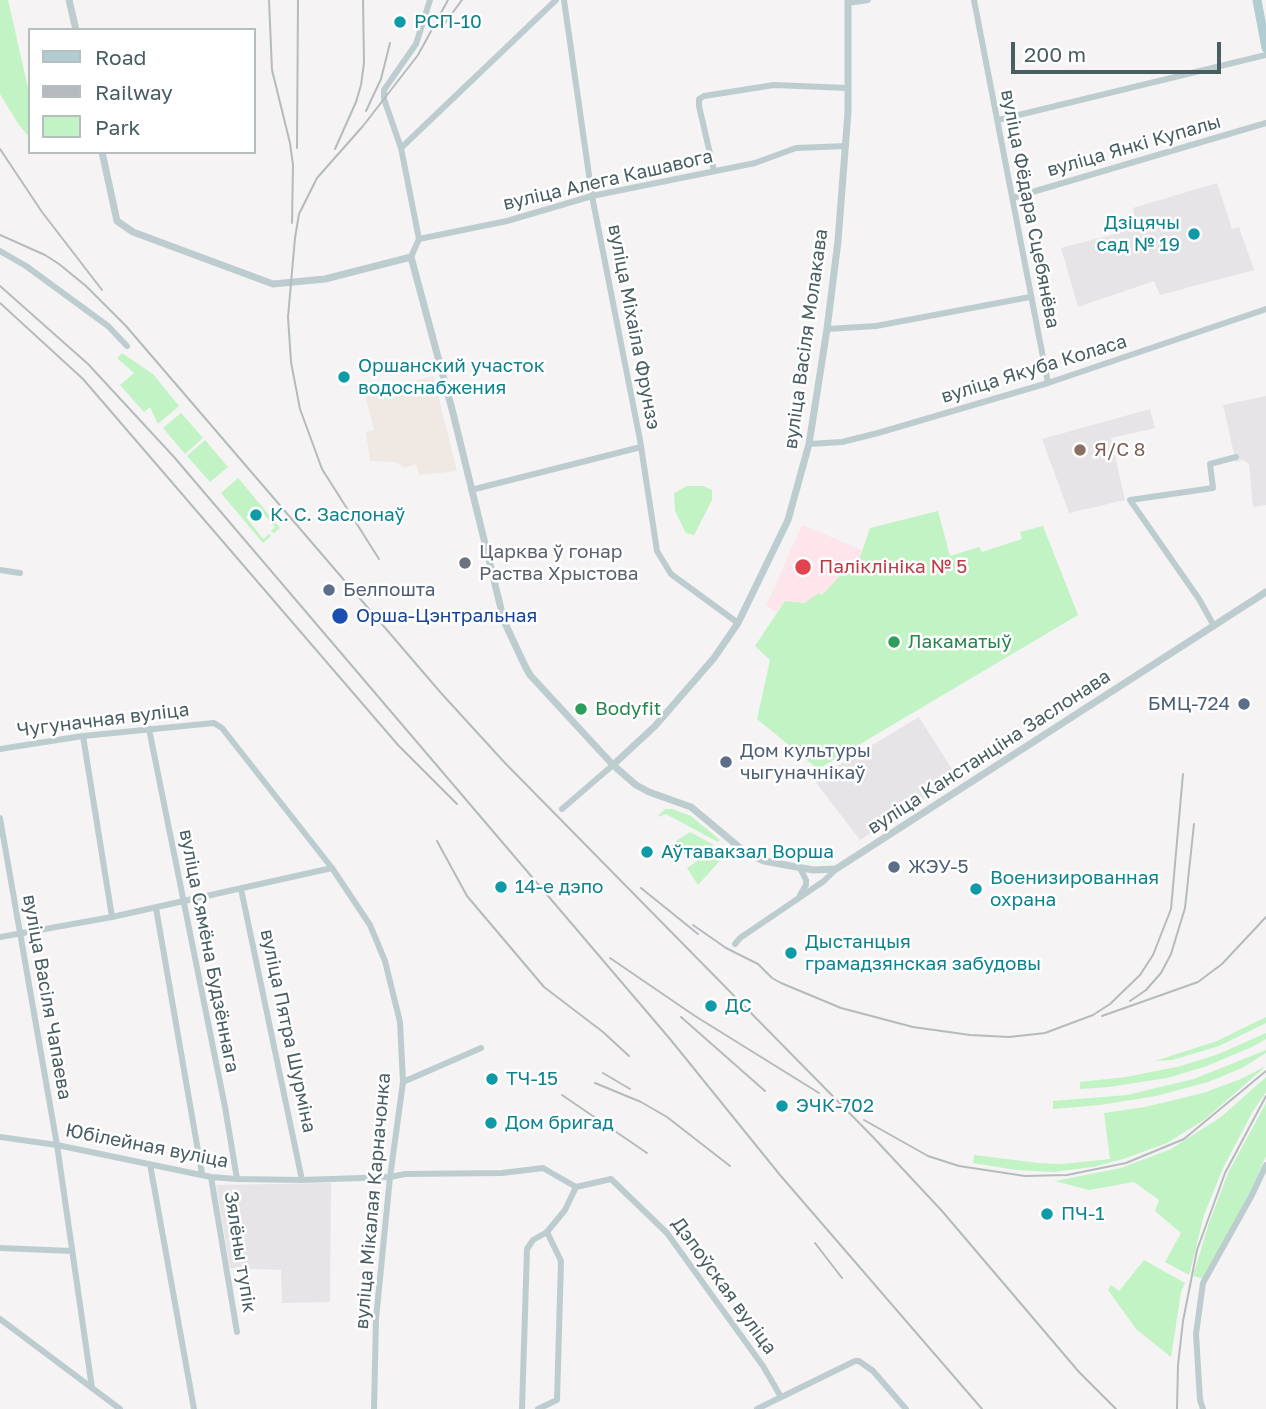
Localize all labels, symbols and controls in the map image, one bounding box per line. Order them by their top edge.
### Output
place label: РСП-10 [414,11,482,33]
marker: РСП-10 [392,14,408,30]
legend [28,28,256,154]
scale bar [1014,28,1224,72]
text: 200 m [1024,41,1086,67]
text: Road [95,44,146,70]
text: Railway [95,79,173,105]
street label: вуліца Фёдара Сцебянёва [996,88,1064,330]
street label: вуліца Янкі Купалы [1044,110,1224,182]
text: Park [95,114,140,140]
street label: вуліца Алега Кашавога [501,145,715,215]
place label: Дзіцячы сад № 19 [1096,212,1180,256]
street label: вуліца Міхаіла Фрунзэ [603,222,665,432]
marker: Дзіцячы сад № 19 [1186,226,1202,242]
street label: вуліца Васіля Молакава [779,227,833,451]
street label: вуліца Якуба Коласа [938,330,1130,408]
place label: Оршанский участок водоснабжения [358,355,545,399]
marker: Оршанский участок водоснабжения [336,369,352,385]
place label: Я/С 8 [1094,439,1145,461]
marker: Я/С 8 [1072,442,1088,458]
place label: К. С. Заслонаў [270,504,405,526]
marker: К. С. Заслонаў [248,507,264,523]
place label: Царква ў гонар Раства Хрыстова [479,541,639,585]
marker: Царква ў гонар Раства Хрыстова [457,555,473,571]
place label: Паліклініка № 5 [819,556,967,578]
marker: Паліклініка № 5 [793,557,813,577]
place label: Белпошта [343,579,435,601]
marker: Белпошта [321,582,337,598]
place label: Орша-Цэнтральная [356,605,537,627]
marker: Орша-Цэнтральная [330,606,350,626]
place label: Лакаматыў [908,631,1012,653]
marker: Лакаматыў [886,634,902,650]
street label: вуліца Канстанціна Заслонава [863,665,1115,839]
place label: БМЦ-724 [1148,693,1230,715]
marker: БМЦ-724 [1236,696,1252,712]
street label: Чугуначная вуліца [16,698,190,742]
place label: Bodyfit [595,698,661,720]
marker: Bodyfit [573,701,589,717]
place label: Дом культуры чыгуначнікаў [740,740,871,784]
marker: Дом культуры чыгуначнікаў [718,754,734,770]
street label: вуліца Сямёна Будзённага [174,827,244,1075]
place label: Аўтавакзал Ворша [661,841,834,863]
marker: Аўтавакзал Ворша [639,844,655,860]
place label: ЖЭУ-5 [908,856,969,878]
marker: ЖЭУ-5 [886,859,902,875]
place label: Военизированная охрана [990,867,1159,911]
place label: 14-е дэпо [515,876,603,898]
marker: 14-е дэпо [493,879,509,895]
marker: Военизированная охрана [968,881,984,897]
street label: вуліца Васіля Чапаева [18,893,76,1101]
street label: вуліца Пятра Шурміна [255,927,321,1135]
place label: Дыстанцыя грамадзянская забудовы [805,931,1041,975]
marker: Дыстанцыя грамадзянская забудовы [783,945,799,961]
place label: ДС [725,995,752,1017]
marker: ДС [703,998,719,1014]
place label: ТЧ-15 [506,1068,558,1090]
marker: ТЧ-15 [484,1071,500,1087]
street label: вуліца Мікалая Карначонка [350,1072,396,1330]
place label: ЭЧК-702 [796,1095,874,1117]
marker: ЭЧК-702 [774,1098,790,1114]
place label: Дом бригад [505,1112,614,1134]
marker: Дом бригад [483,1115,499,1131]
street label: Юбілейная вуліца [64,1119,230,1173]
street label: Зялёны тупік [219,1190,261,1314]
place label: ПЧ-1 [1061,1203,1104,1225]
marker: ПЧ-1 [1039,1206,1055,1222]
street label: Дэпоўская вуліца [667,1213,781,1359]

